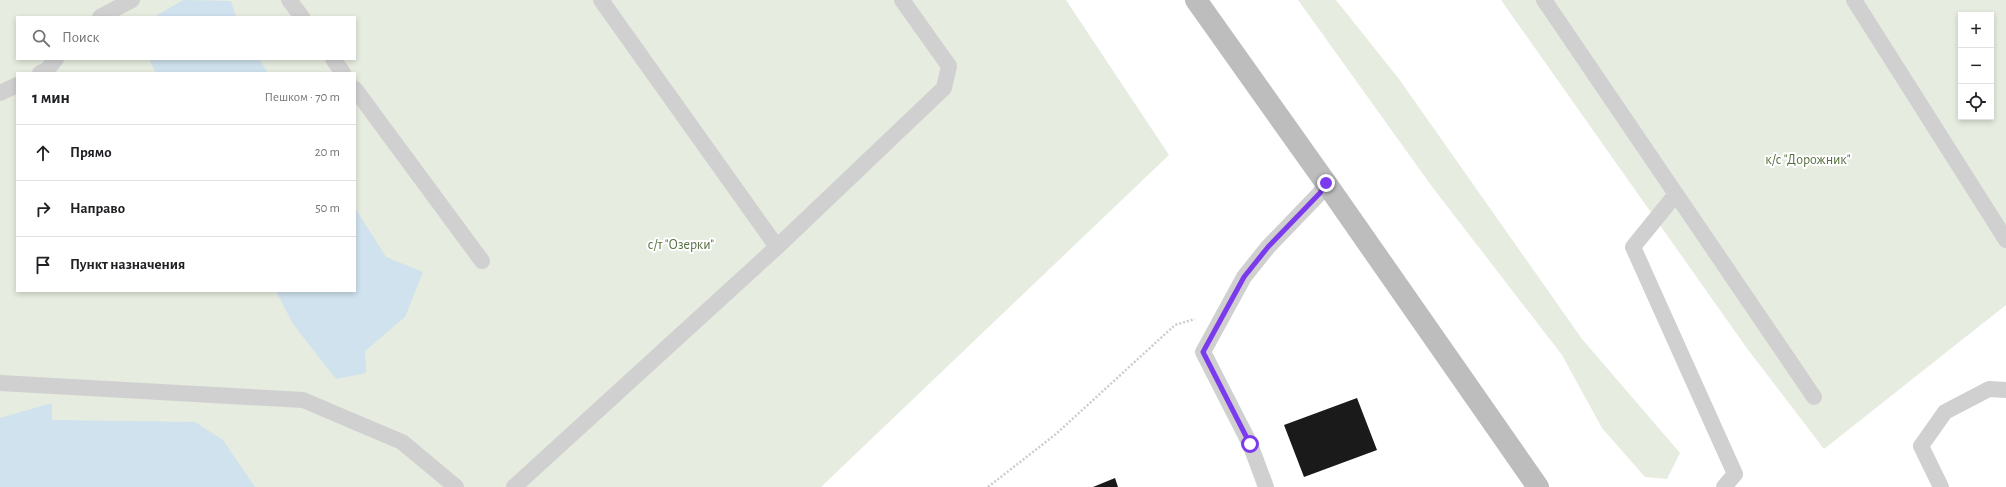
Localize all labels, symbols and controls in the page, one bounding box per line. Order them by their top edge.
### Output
map controls [1958,12,1994,120]
button: + [1958,12,1994,48]
search box [16,16,356,60]
icon: search [30,27,52,49]
text: Поиск [62,30,100,45]
button: − [1958,48,1994,84]
button: locate [1958,84,1994,120]
text: 1 мин [32,89,70,106]
text: Пешком · 70 m [265,91,340,104]
icon: ahead [32,142,54,164]
text: Прямо [70,145,112,160]
text: 20 m [315,146,340,159]
park label: к/с "Дорожник" [1765,153,1851,167]
route end [1317,174,1335,192]
icon: right [32,198,54,220]
text: Направо [70,201,125,216]
text: 50 m [315,202,340,215]
park label: с/т "Озерки" [648,238,714,252]
icon: arrive [32,254,54,276]
text: Пункт назначения [70,257,185,272]
route start [1241,435,1259,453]

